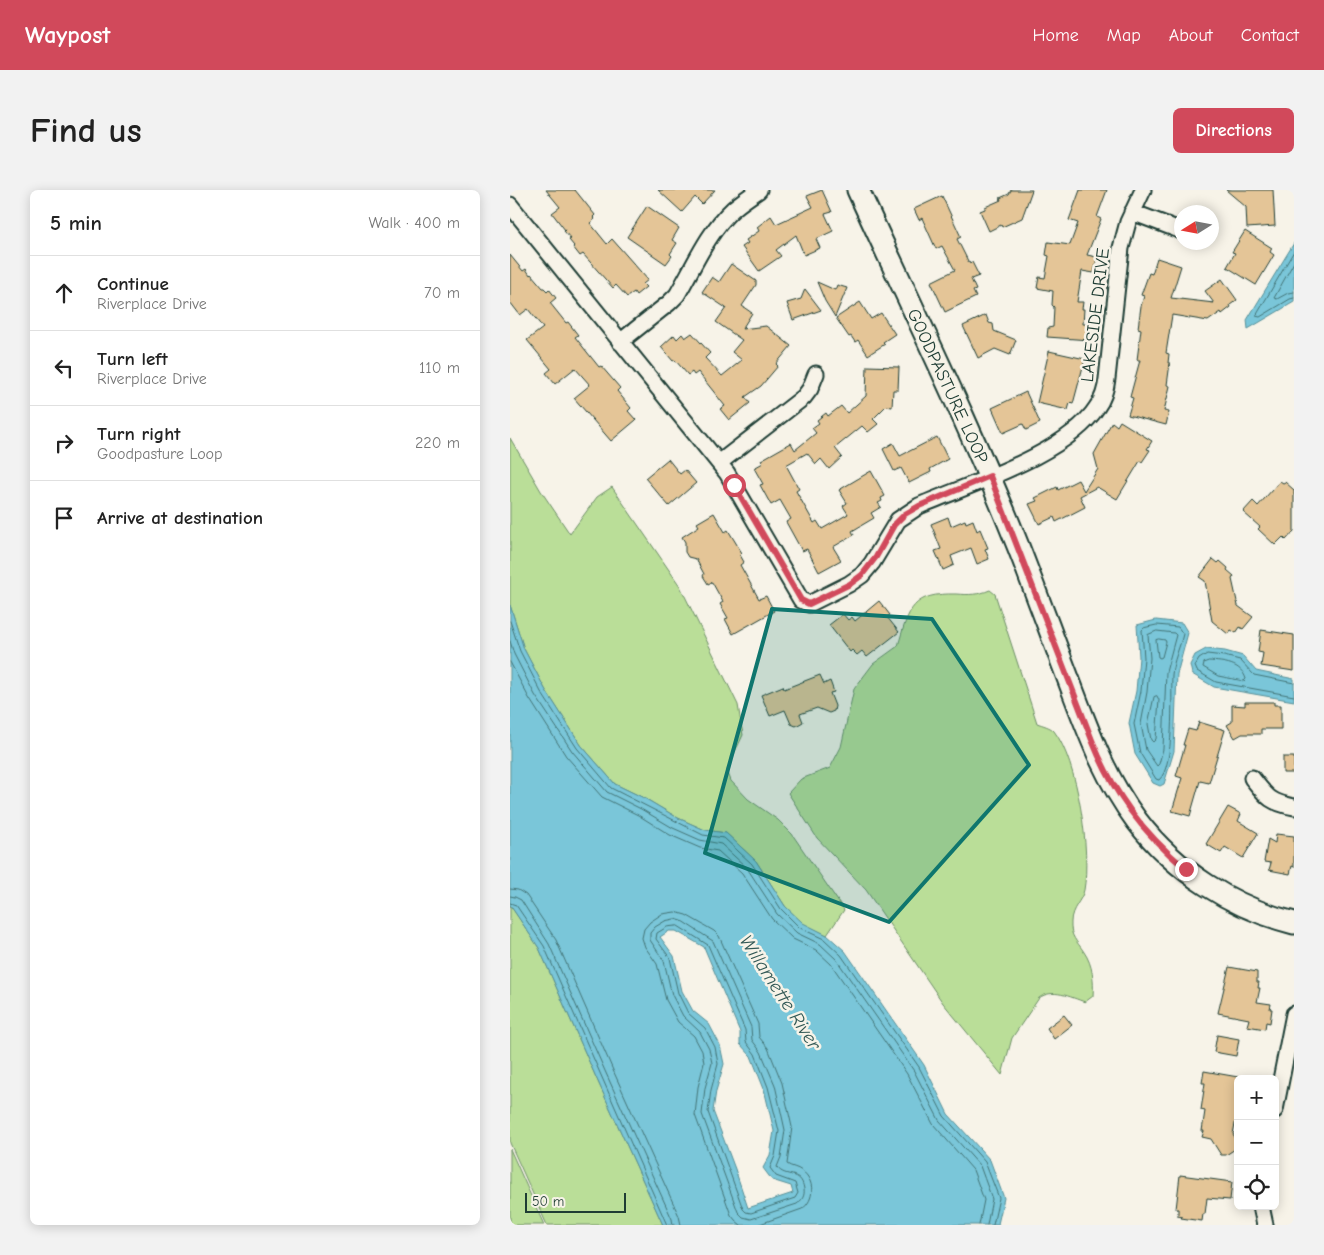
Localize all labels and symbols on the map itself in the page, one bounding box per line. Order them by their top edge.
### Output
north arrow [1174,205,1219,250]
street label: LAKESIDE DRIVE [1077,247,1114,383]
street label: GOODPASTURE LOOP [902,306,993,467]
route start [723,474,746,497]
route end [1175,858,1198,881]
water label: Willamette River [735,931,826,1055]
scale bar [525,1190,626,1213]

